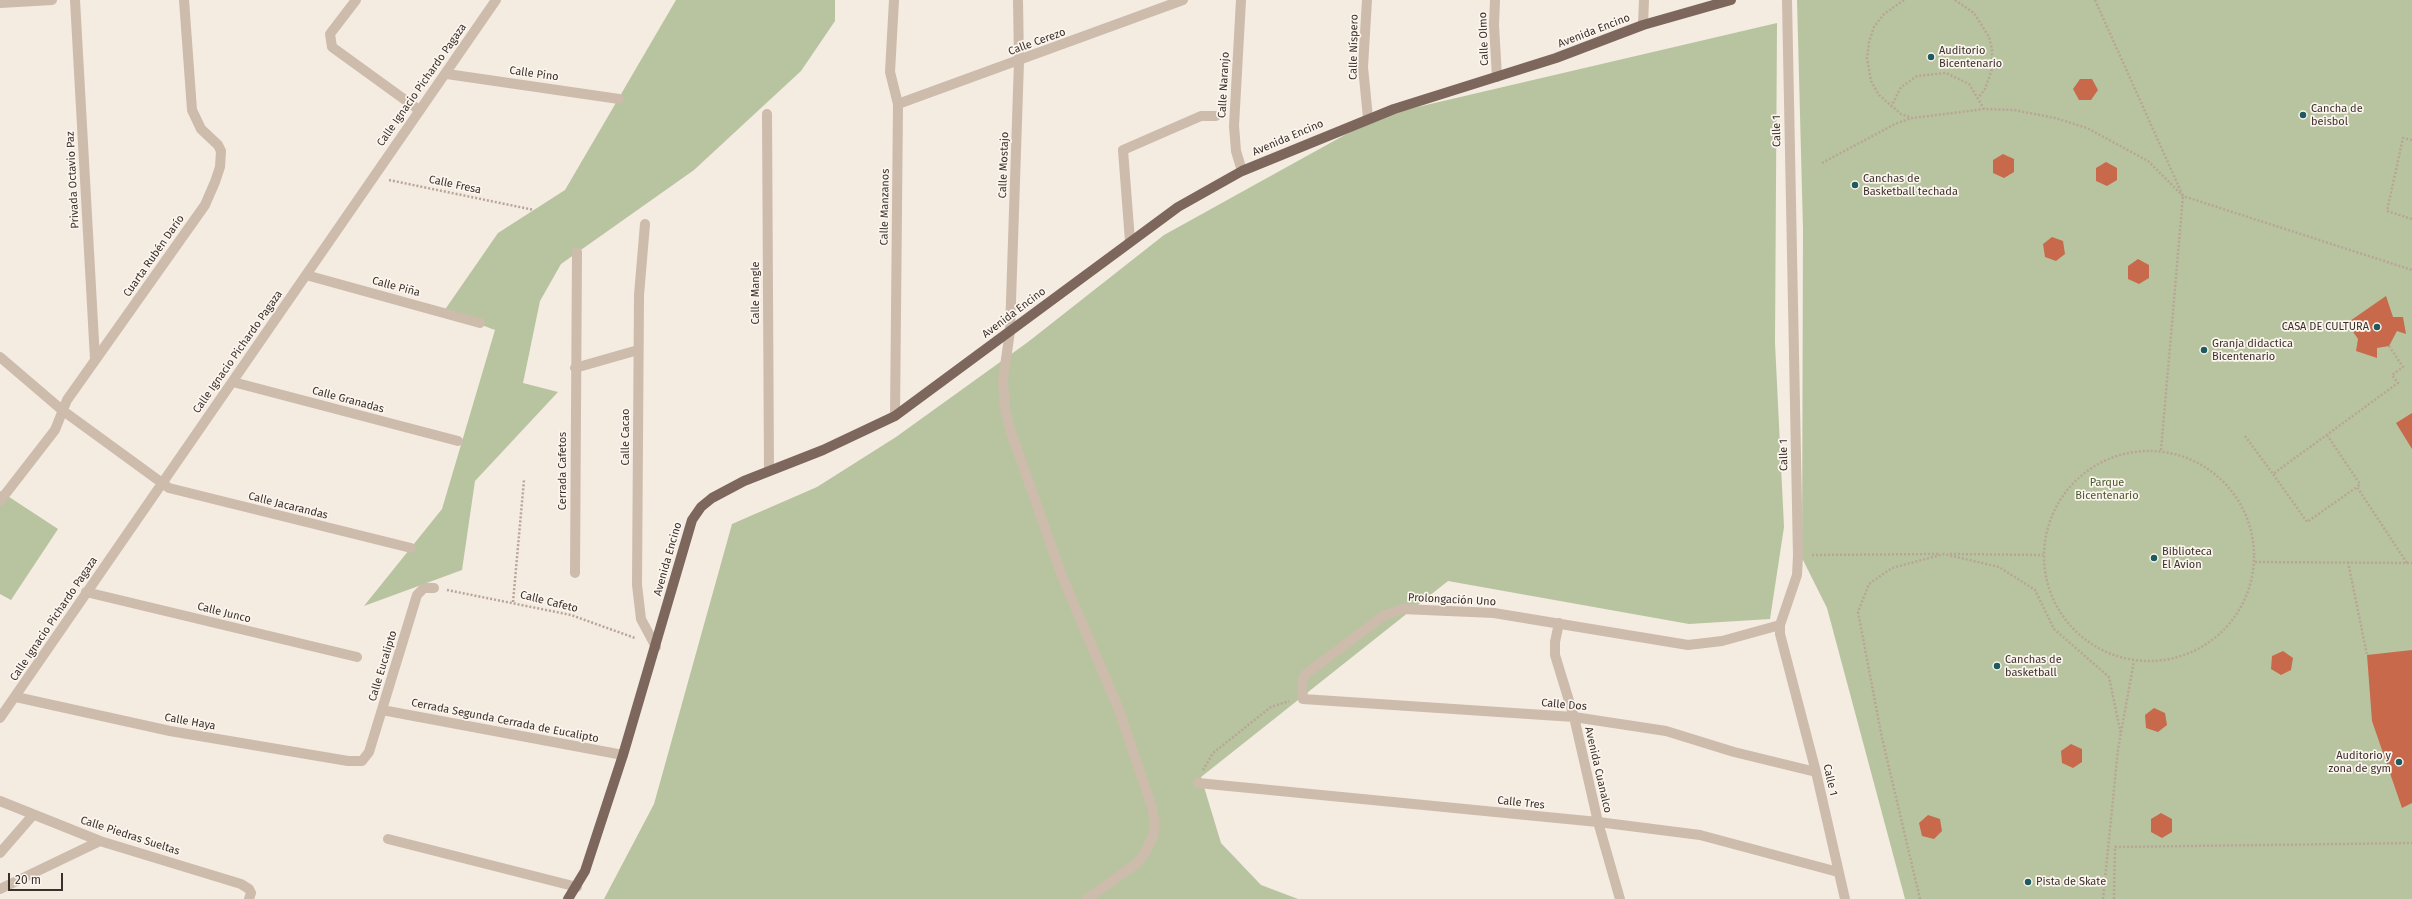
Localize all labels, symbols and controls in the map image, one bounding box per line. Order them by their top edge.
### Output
street label: Avenida Encino [1556,11,1632,51]
street label: Calle Olmo [1476,12,1492,66]
street label: Calle Níspero [1347,14,1361,80]
street label: Calle Ignacio Pichardo Pagaza [374,21,470,149]
street label: Calle Cerezo [1006,26,1068,58]
place label: Auditorio Bicentenario [1939,44,2002,70]
street label: Calle Naranjo [1216,51,1232,119]
marker: Auditorio Bicentenario [1926,52,1936,62]
street label: Calle Pino [509,64,559,84]
place label: Cancha de beisbol [2311,102,2363,128]
marker: Cancha de beisbol [2298,110,2308,120]
street label: Calle 1 [1770,115,1784,147]
street label: Avenida Encino [1250,117,1326,159]
street label: Privada Octavio Paz [64,131,82,229]
street label: Calle Mostajo [996,131,1012,199]
street label: Calle Manzanos [878,168,892,246]
place label: Canchas de Basketball techada [1863,172,1958,198]
street label: Calle Fresa [428,173,482,197]
marker: Canchas de Basketball techada [1850,180,1860,190]
street label: Cuarta Rubén Darío [121,212,187,300]
street label: Calle Mangle [749,261,763,325]
street label: Calle Piña [371,274,421,300]
street label: Avenida Encino [980,285,1048,341]
street label: Calle Ignacio Pichardo Pagaza [190,288,286,416]
place label: CASA DE CULTURA [2282,320,2369,334]
marker: CASA DE CULTURA [2372,322,2382,332]
place label: Granja didactica Bicentenario [2212,337,2293,363]
marker: Granja didactica Bicentenario [2199,345,2209,355]
street label: Calle Granadas [311,384,385,416]
street label: Calle Cacao [619,409,633,465]
street label: Cerrada Cafetos [556,432,570,510]
street label: Calle 1 [1777,439,1791,471]
park label: Parque Bicentenario [2075,476,2139,502]
street label: Calle Jacarandas [247,490,329,522]
street label: Avenida Encino [651,521,685,597]
place label: Biblioteca El Avion [2162,545,2212,571]
marker: Biblioteca El Avion [2149,553,2159,563]
street label: Calle Ignacio Pichardo Pagaza [7,554,101,684]
street label: Calle Cafeto [519,588,579,616]
street label: Prolongación Uno [1408,591,1496,609]
street label: Calle Junco [196,600,252,626]
street label: Calle Eucalipto [366,629,400,703]
place label: Canchas de basketball [2005,653,2062,679]
marker: Canchas de basketball [1992,661,2002,671]
street label: Cerrada Segunda Cerrada de Eucalipto [410,696,600,746]
street label: Calle Dos [1541,696,1587,714]
street label: Calle Haya [163,711,217,733]
street label: Avenida Cuanalco [1582,726,1614,814]
place label: Auditorio y zona de gym [2328,749,2391,775]
marker: Auditorio y zona de gym [2394,757,2404,767]
street label: Calle 1 [1820,763,1840,797]
street label: Calle Tres [1497,794,1545,812]
street label: Calle Piedras Sueltas [79,814,181,858]
scale bar [10,865,65,891]
text: 20 m [15,873,41,887]
place label: Pista de Skate [2036,875,2106,889]
marker: Pista de Skate [2023,877,2033,887]

